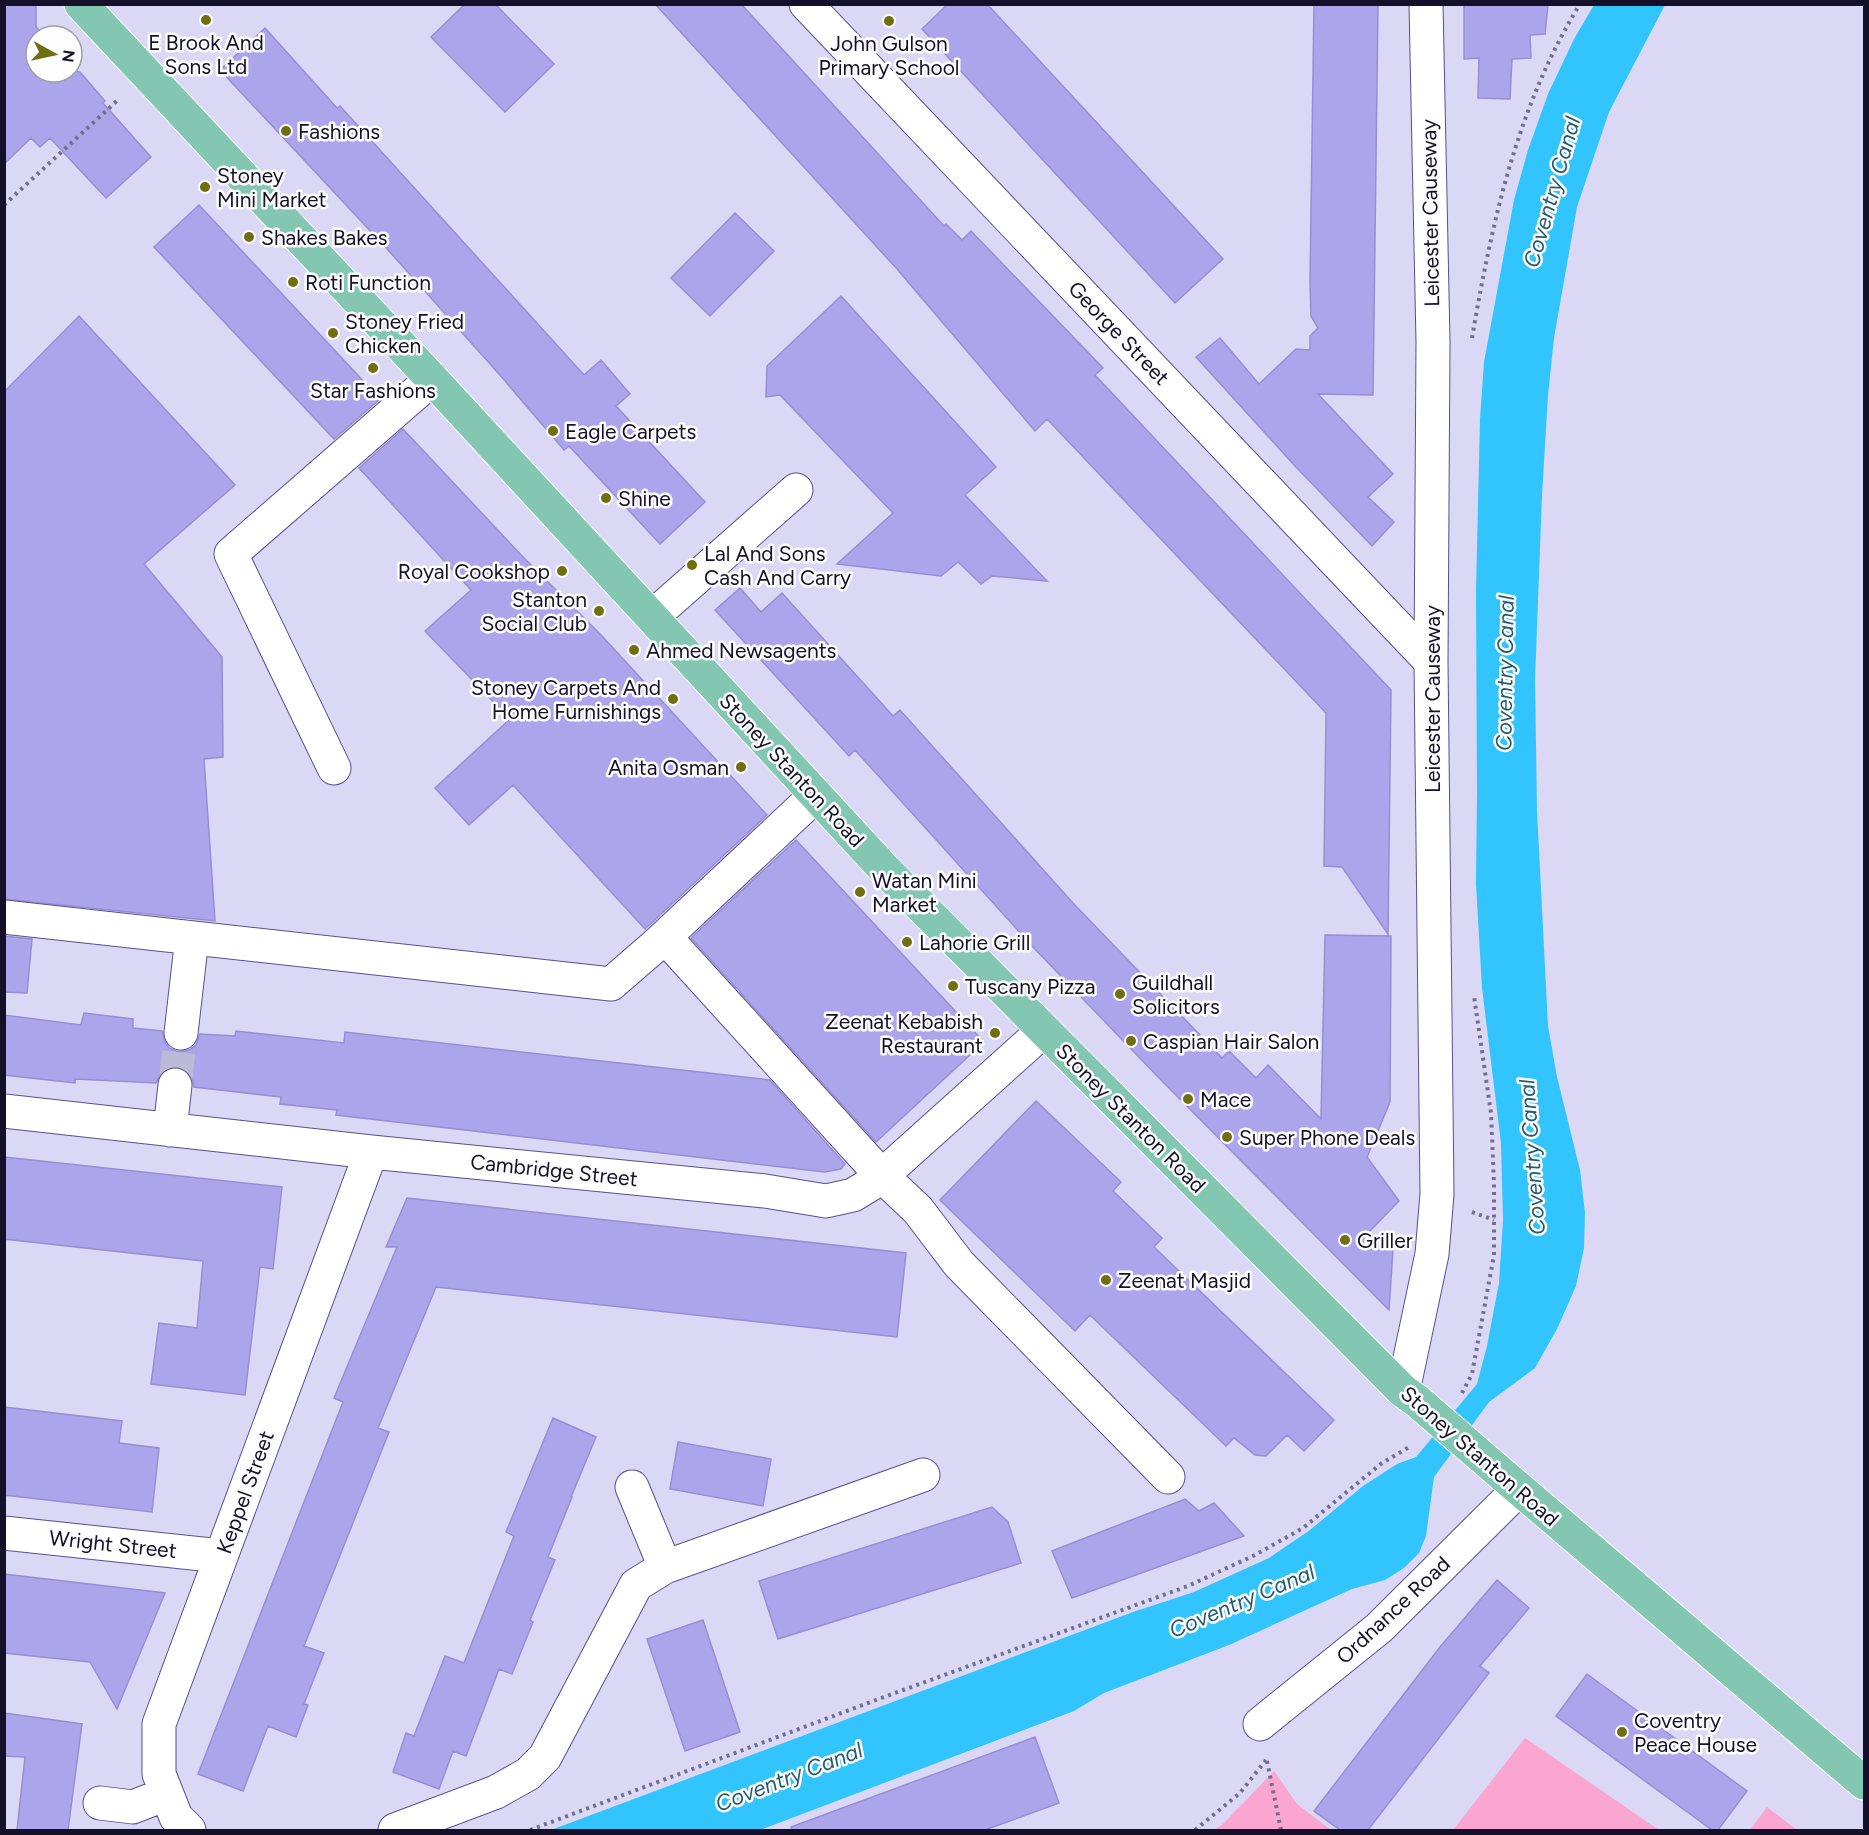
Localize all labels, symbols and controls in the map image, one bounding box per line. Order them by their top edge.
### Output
marker: E Brook And Sons Ltd [199,13,213,27]
marker: John Gulson Primary School [882,14,896,28]
north arrow [24,24,84,84]
place label: E Brook And Sons Ltd [148,30,264,79]
place label: John Gulson Primary School [819,31,959,80]
text: N [58,49,79,63]
water label: Coventry Canal [1518,113,1586,271]
place label: Fashions [298,119,380,144]
street label: Leicester Causeway [1416,119,1444,307]
marker: Fashions [279,124,293,138]
place label: Stoney Mini Market [217,163,326,212]
marker: Stoney Mini Market [198,180,212,194]
place label: Shakes Bakes [261,225,387,250]
marker: Shakes Bakes [242,230,256,244]
place label: Roti Function [305,270,431,295]
marker: Roti Function [286,275,300,289]
street label: George Street [1063,276,1175,390]
place label: Stoney Fried Chicken [345,309,464,358]
marker: Stoney Fried Chicken [326,326,340,340]
marker: Star Fashions [366,361,380,375]
place label: Star Fashions [310,378,436,403]
place label: Eagle Carpets [565,419,696,444]
marker: Eagle Carpets [546,424,560,438]
place label: Shine [618,486,671,511]
marker: Shine [599,491,613,505]
place label: Lal And Sons Cash And Carry [704,541,851,590]
marker: Lal And Sons Cash And Carry [685,558,699,572]
place label: Royal Cookshop [398,559,550,584]
marker: Royal Cookshop [555,564,569,578]
place label: Stanton Social Club [481,587,587,636]
water label: Coventry Canal [1490,595,1520,751]
marker: Stanton Social Club [592,604,606,618]
street label: Leicester Causeway [1420,605,1445,793]
place label: Ahmed Newsagents [646,638,836,663]
marker: Ahmed Newsagents [627,643,641,657]
place label: Stoney Carpets And Home Furnishings [471,675,661,724]
street label: Stoney Stanton Road [714,688,870,852]
marker: Stoney Carpets And Home Furnishings [666,692,680,706]
place label: Anita Osman [608,755,729,780]
marker: Anita Osman [734,760,748,774]
place label: Watan Mini Market [872,868,977,917]
marker: Watan Mini Market [853,885,867,899]
place label: Lahorie Grill [919,930,1030,955]
marker: Lahorie Grill [900,935,914,949]
place label: Guildhall Solicitors [1132,970,1220,1019]
place label: Tuscany Pizza [965,974,1095,999]
marker: Tuscany Pizza [946,979,960,993]
marker: Guildhall Solicitors [1113,987,1127,1001]
place label: Zeenat Kebabish Restaurant [825,1009,983,1058]
marker: Zeenat Kebabish Restaurant [988,1026,1002,1040]
place label: Caspian Hair Salon [1143,1029,1319,1054]
marker: Caspian Hair Salon [1124,1034,1138,1048]
street label: Stoney Stanton Road [1051,1038,1211,1198]
water label: Coventry Canal [1513,1078,1551,1236]
place label: Mace [1200,1087,1251,1112]
marker: Mace [1181,1092,1195,1106]
place label: Super Phone Deals [1239,1125,1415,1150]
marker: Super Phone Deals [1220,1130,1234,1144]
street label: Cambridge Street [469,1149,639,1191]
place label: Griller [1357,1228,1413,1253]
marker: Griller [1338,1233,1352,1247]
place label: Zeenat Masjid [1118,1268,1251,1293]
marker: Zeenat Masjid [1099,1273,1113,1287]
street label: Stoney Stanton Road [1396,1381,1564,1531]
street label: Keppel Street [211,1427,279,1557]
street label: Wright Street [48,1525,178,1563]
street label: Ordnance Road [1331,1551,1455,1669]
water label: Coventry Canal [1165,1558,1319,1644]
place label: Coventry Peace House [1634,1708,1757,1757]
marker: Coventry Peace House [1615,1725,1629,1739]
water label: Coventry Canal [711,1736,867,1818]

